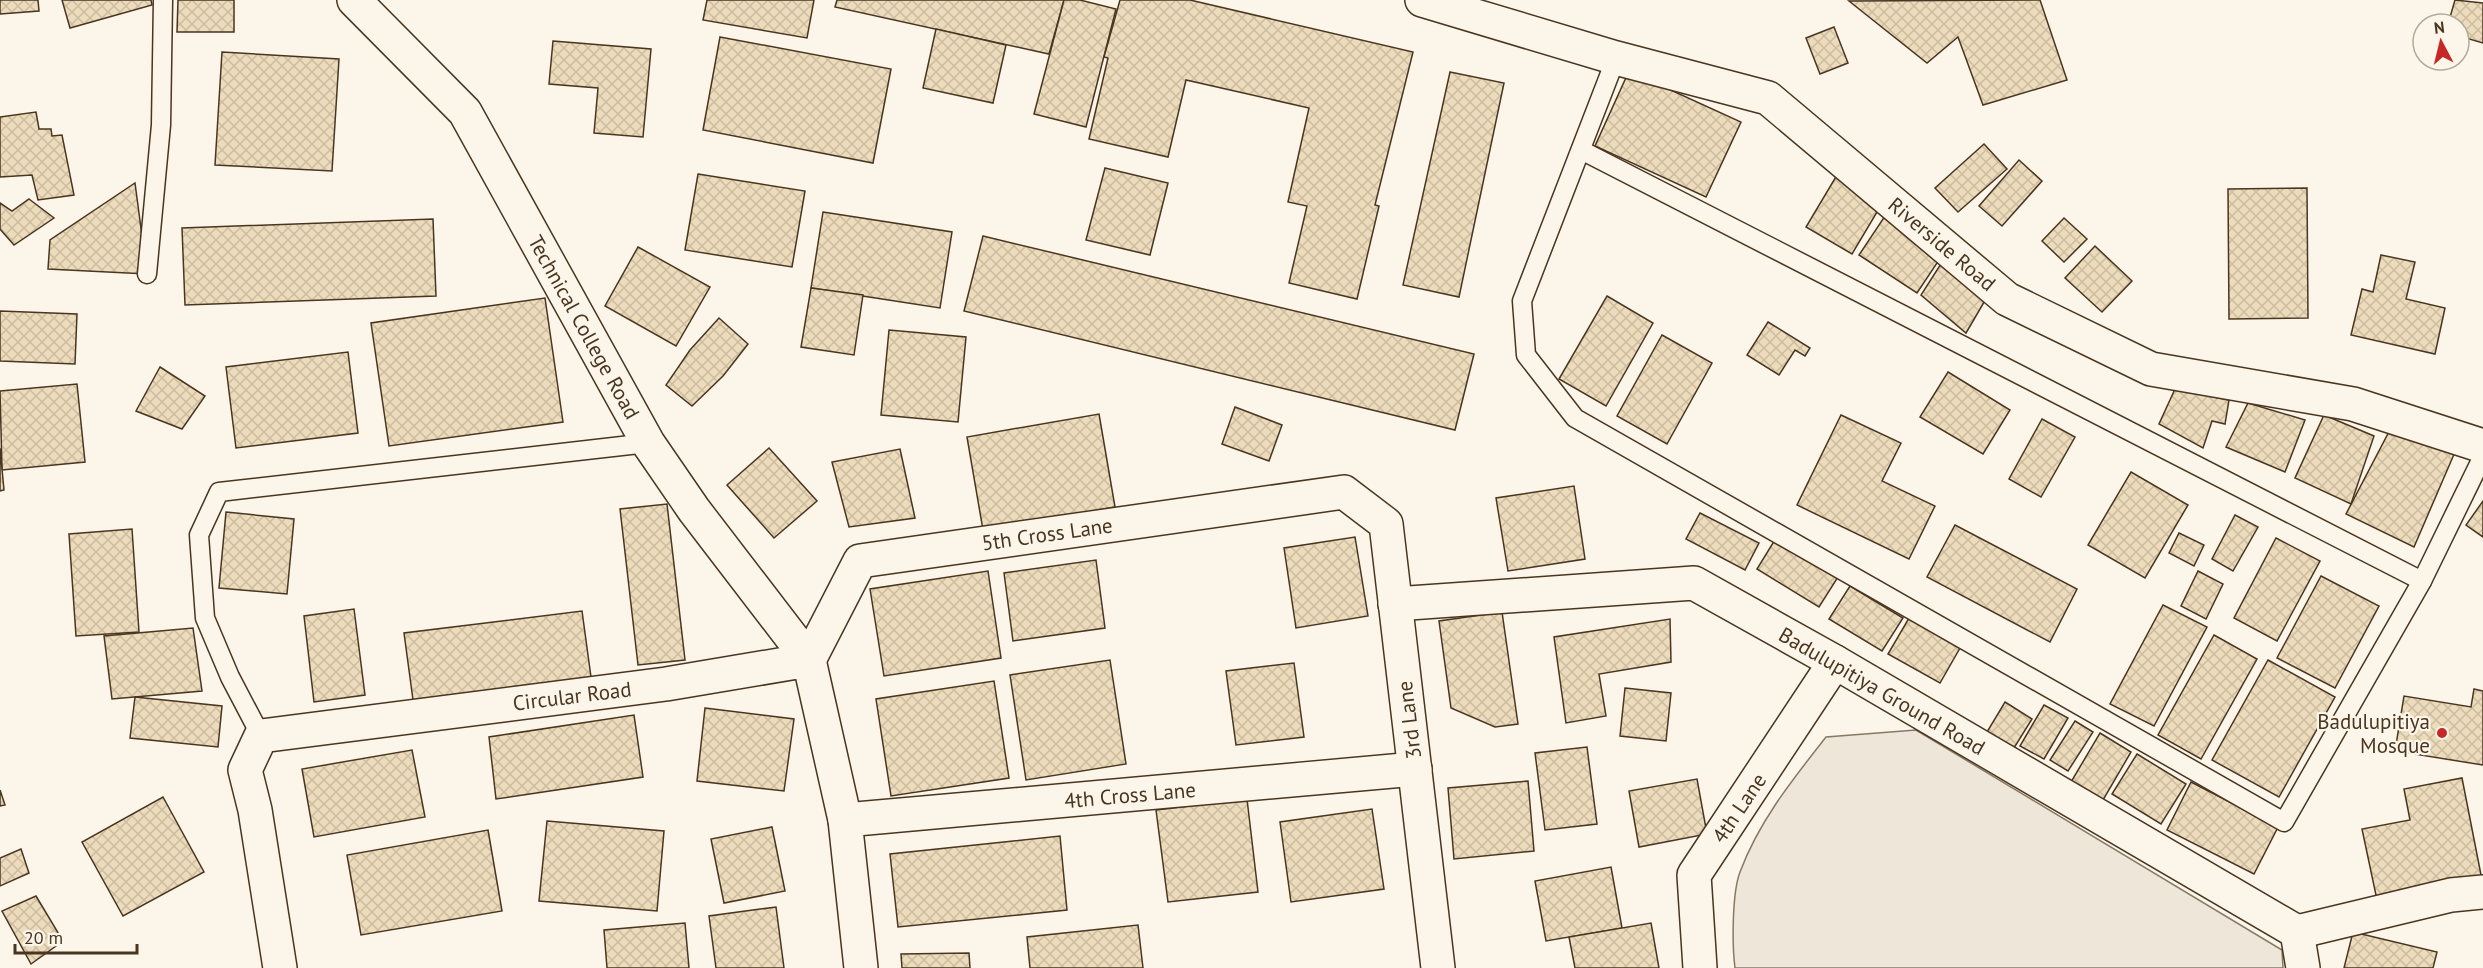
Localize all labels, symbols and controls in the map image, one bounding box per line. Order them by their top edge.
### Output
north arrow [2411,12,2471,72]
text: N [2433,17,2446,38]
street label: Riverside Road [1883,191,2001,297]
street label: Technical College Road [522,230,646,424]
street label: 5th Cross Lane [980,511,1114,557]
street label: Badulupitiya Ground Road [1774,621,1990,761]
street label: Circular Road [511,675,633,717]
street label: 3rd Lane [1391,679,1427,761]
place label: Badulupitiya Mosque [2317,708,2430,759]
marker: Badulupitiya Mosque [2435,726,2449,740]
street label: 4th Lane [1706,768,1772,848]
street label: 4th Cross Lane [1063,776,1197,814]
scale bar [15,917,136,955]
text: 20 m [24,926,63,949]

